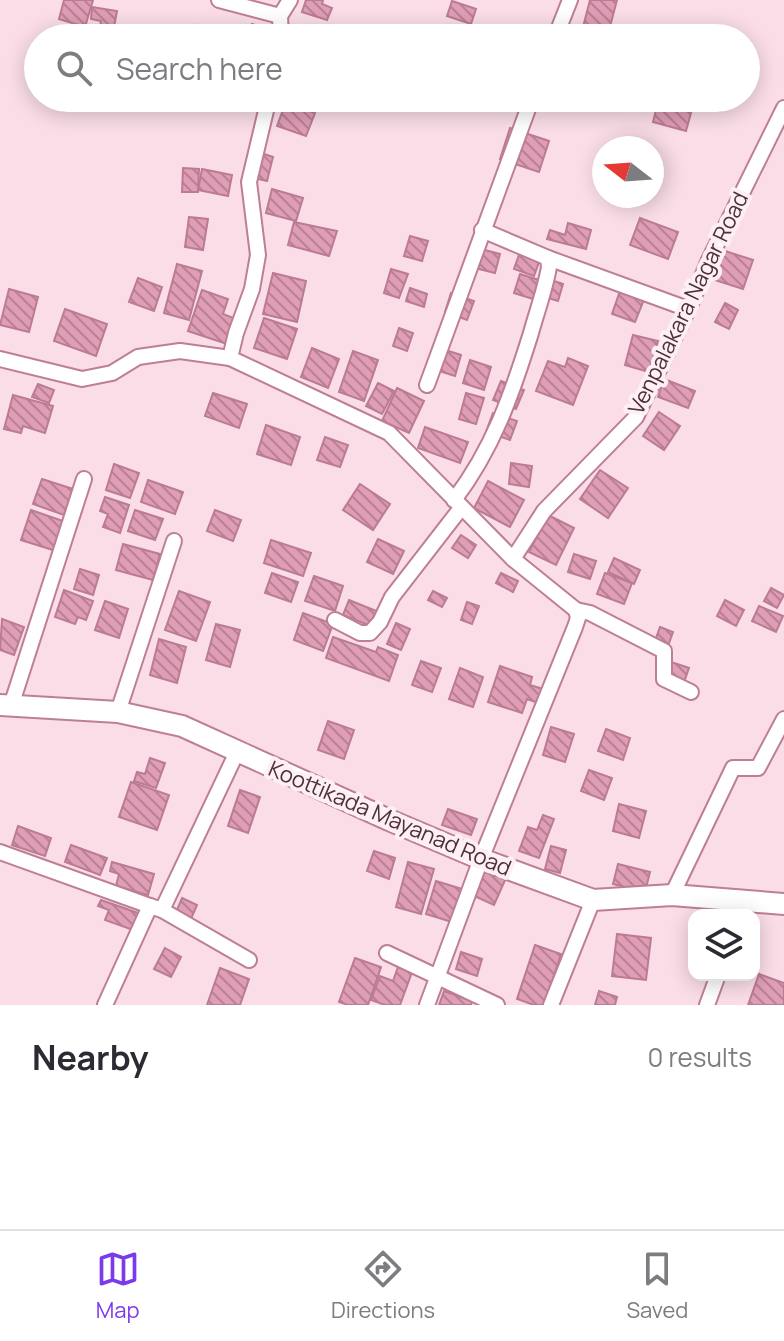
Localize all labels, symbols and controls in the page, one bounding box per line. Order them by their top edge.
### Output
search box [24,24,760,112]
icon: search [52,46,96,90]
text: Search here [116,48,283,89]
north arrow [592,136,664,208]
street label: Venpalakara Nagar Road [621,187,755,419]
street label: Koottikada Mayanad Road [264,753,516,883]
map controls [688,909,760,981]
button: layers [688,909,760,981]
text: Nearby [32,1034,148,1080]
text: 0 results [647,1039,752,1075]
tab: Map [96,1247,140,1325]
tab: Directions [331,1247,435,1325]
tab: Saved [626,1247,688,1325]

